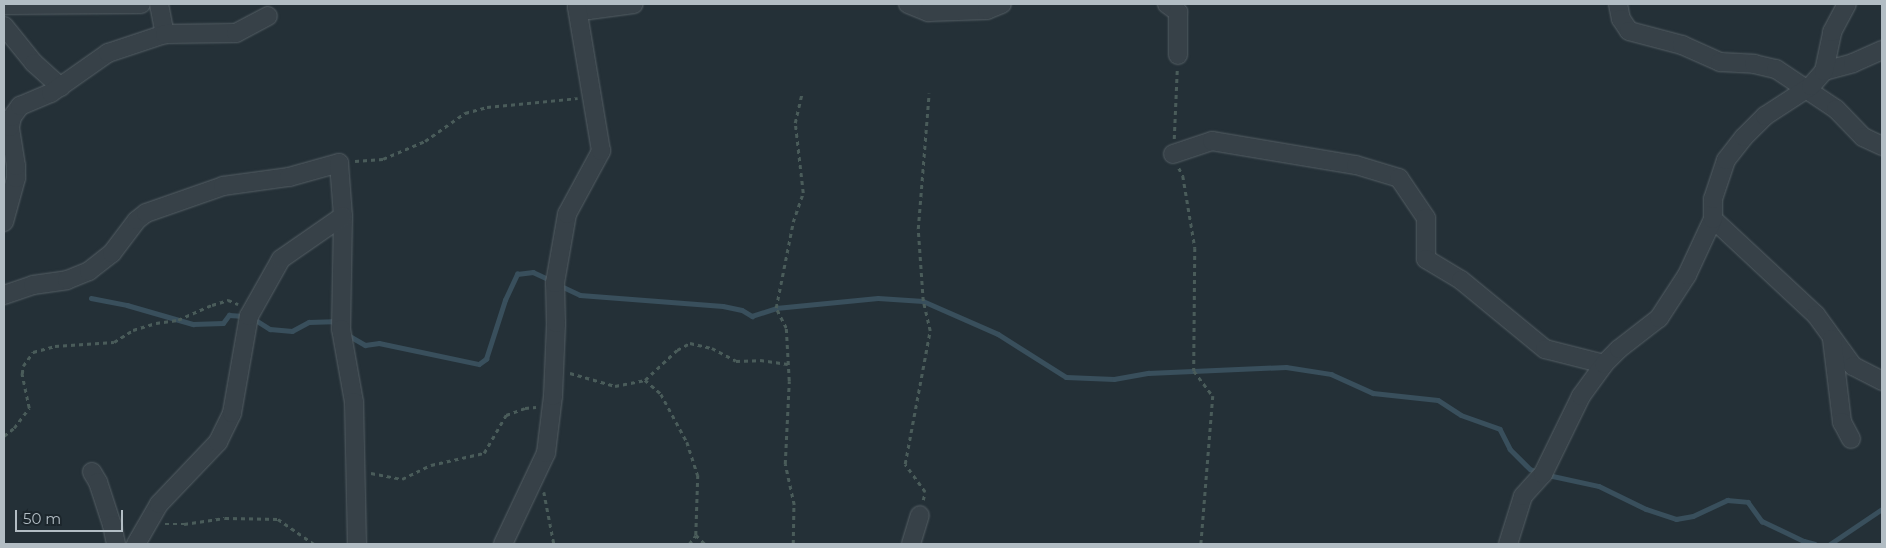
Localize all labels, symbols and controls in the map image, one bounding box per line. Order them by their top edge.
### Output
scale bar [18,500,125,532]
text: 50 m [23,509,61,528]

